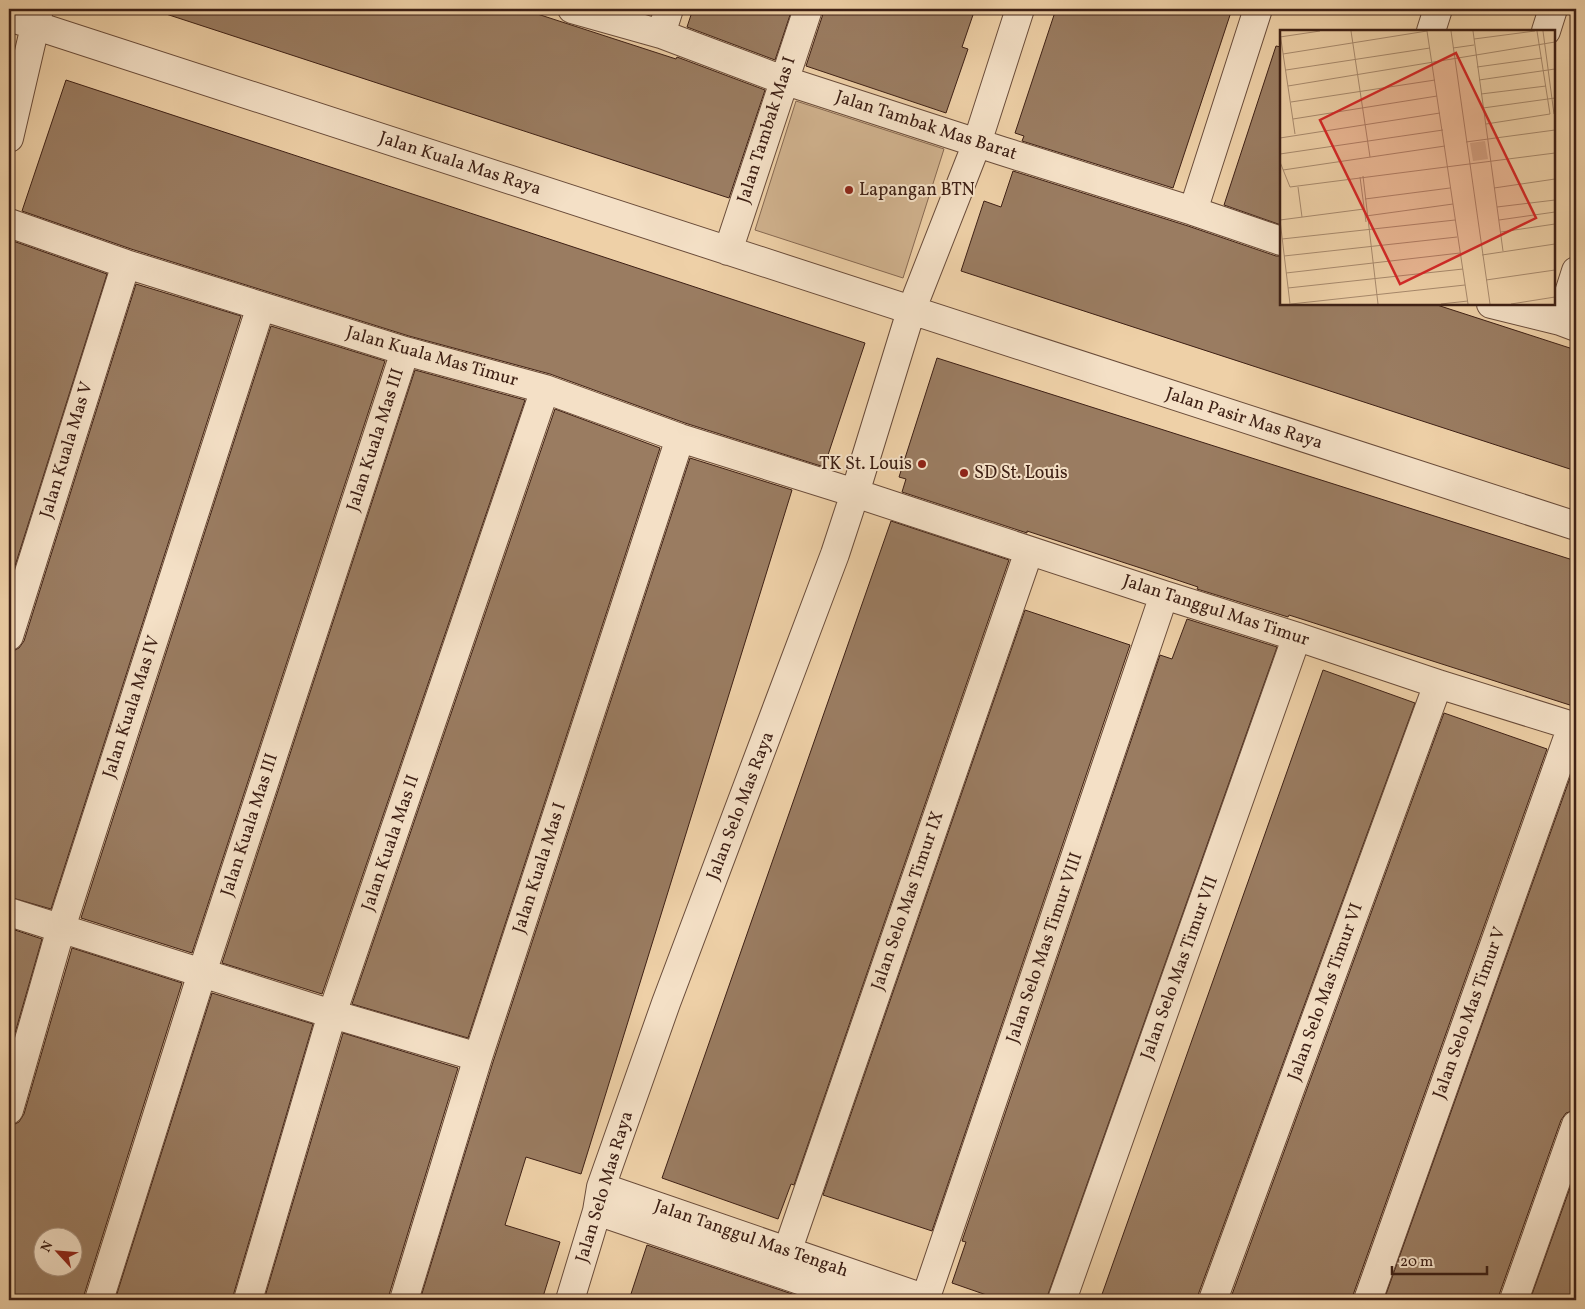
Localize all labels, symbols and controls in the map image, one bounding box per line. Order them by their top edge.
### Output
inset map [1280,30,1555,305]
street label: Jalan Tambak Mas I [731,53,803,207]
street label: Jalan Tambak Mas Barat [832,85,1020,167]
street label: Jalan Kuala Mas Raya [376,126,544,202]
place label: Lapangan BTN [859,178,975,203]
marker: Lapangan BTN [843,184,855,196]
street label: Jalan Kuala Mas Timur [343,320,521,394]
street label: Jalan Kuala Mas III [341,365,411,515]
street label: Jalan Kuala Mas V [34,379,100,521]
street label: Jalan Pasir Mas Raya [1162,382,1326,456]
place label: TK St. Louis [819,452,912,477]
marker: TK St. Louis [916,458,928,470]
place label: SD St. Louis [974,461,1068,486]
marker: SD St. Louis [958,467,970,479]
street label: Jalan Tanggul Mas Timur [1119,569,1313,653]
street label: Jalan Kuala Mas IV [97,632,167,782]
street label: Jalan Selo Mas Raya [701,728,781,884]
street label: Jalan Kuala Mas III [215,750,285,900]
street label: Jalan Kuala Mas II [356,772,426,914]
street label: Jalan Kuala Mas I [507,799,573,937]
street label: Jalan Selo Mas Timur IX [866,808,950,994]
street label: Jalan Selo Mas Timur VIII [1001,849,1089,1047]
street label: Jalan Selo Mas Timur VII [1135,873,1225,1063]
street label: Jalan Selo Mas Timur VI [1282,900,1370,1084]
street label: Jalan Selo Mas Timur V [1427,924,1513,1102]
street label: Jalan Selo Mas Raya [570,1108,640,1266]
street label: Jalan Tanggul Mas Tengah [651,1194,852,1284]
north arrow [32,1226,82,1276]
text: N [37,1238,58,1256]
scale bar [1392,1244,1488,1276]
text: 20 m [1400,1252,1433,1273]

